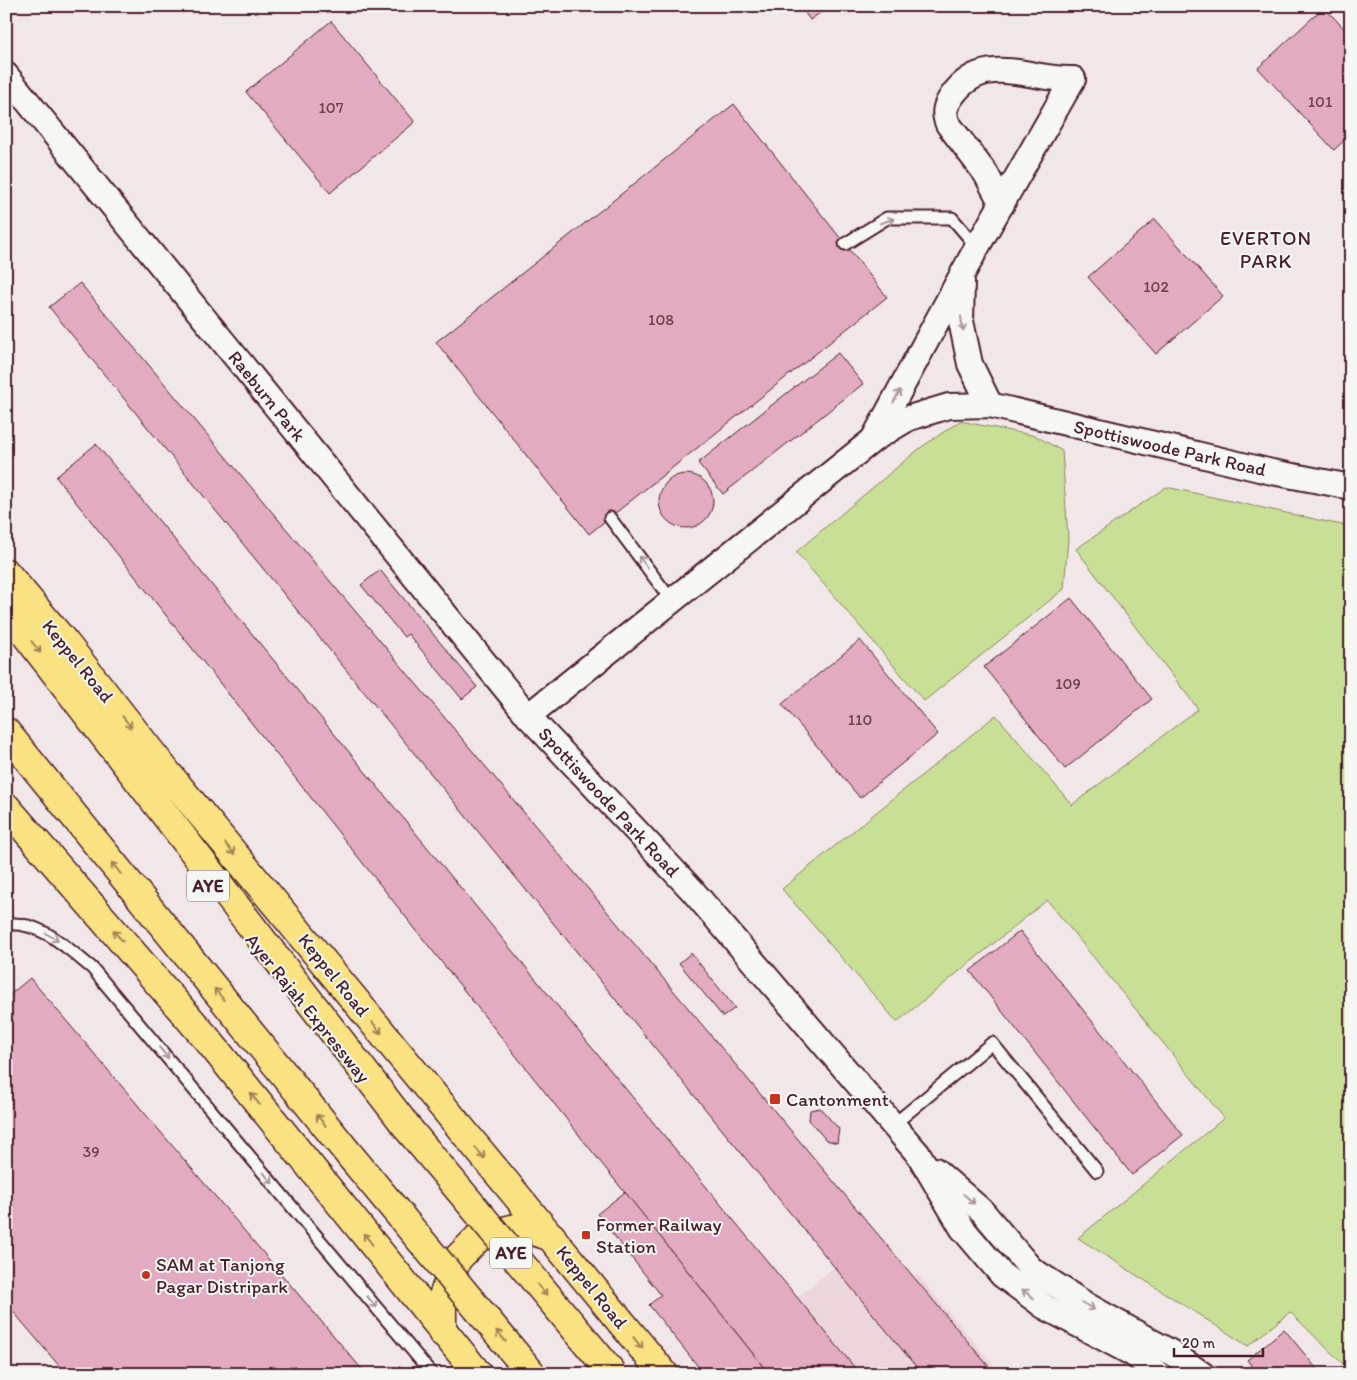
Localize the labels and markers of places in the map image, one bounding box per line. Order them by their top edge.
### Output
place label: Cantonment [786,1088,889,1111]
marker: Cantonment [768,1092,782,1106]
place label: Former Railway Station [596,1213,721,1258]
marker: Former Railway Station [580,1229,592,1241]
place label: SAM at Tanjong Pagar Distripark [156,1253,288,1298]
marker: SAM at Tanjong Pagar Distripark [140,1269,152,1281]

